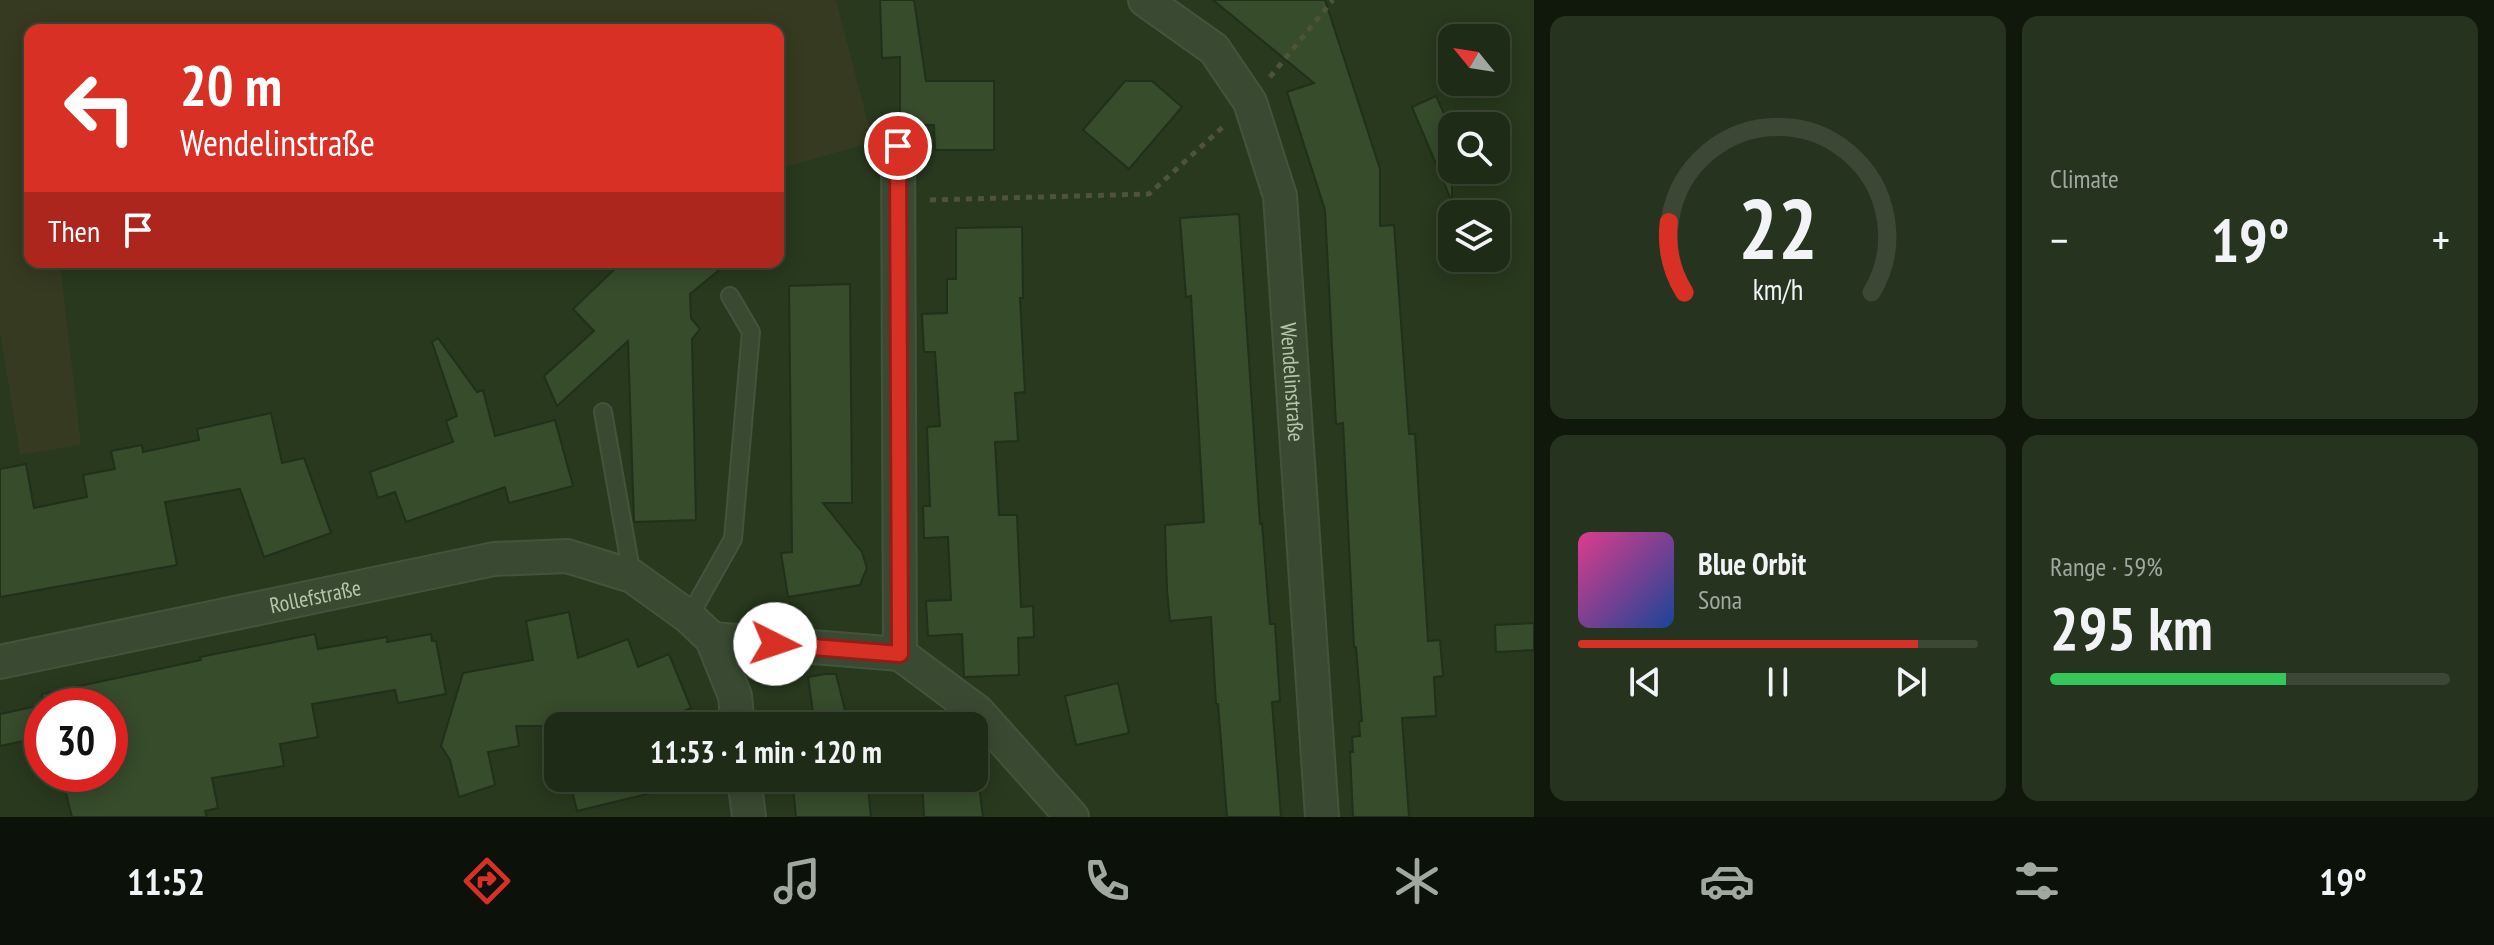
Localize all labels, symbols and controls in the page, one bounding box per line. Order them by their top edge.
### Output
north arrow [1438,24,1510,96]
map controls [1438,24,1510,272]
text: 20 m [180,49,282,121]
icon: left [48,56,152,160]
pin [864,112,932,180]
button: search [1438,112,1510,184]
text: Wendelinstraße [180,119,375,166]
icon: arrive [876,124,920,168]
text: Climate [2050,162,2119,195]
text: 22 [1738,174,1818,282]
button: layers [1438,200,1510,272]
text: 19° [2210,201,2290,279]
icon: arrive [116,208,160,252]
text: Then [48,211,100,250]
text: − [2050,211,2068,268]
text: + [2432,211,2450,268]
text: km/h [1753,271,1803,308]
street label: Wendelinstraße [1275,322,1311,443]
text: Blue Orbit [1698,544,1806,583]
text: Range · 59% [2050,550,2163,583]
street label: Rollefstraße [267,573,363,619]
text: Sona [1698,583,1742,616]
text: 295 km [2050,589,2213,667]
position arrow [733,602,817,686]
icon: previous [1623,660,1667,704]
icon: pause [1756,660,1800,704]
icon: next [1889,660,1933,704]
speed limit sign: 30 [24,688,128,792]
text: 11:53 · 1 min · 120 m [650,732,882,771]
icon: directions [459,853,515,909]
icon: music [769,853,825,909]
icon: phone [1079,853,1135,909]
icon: climate [1389,853,1445,909]
icon: car [1699,853,1755,909]
icon: filters [2009,853,2065,909]
text: 11:52 [127,858,205,905]
text: 19° [2319,858,2367,905]

